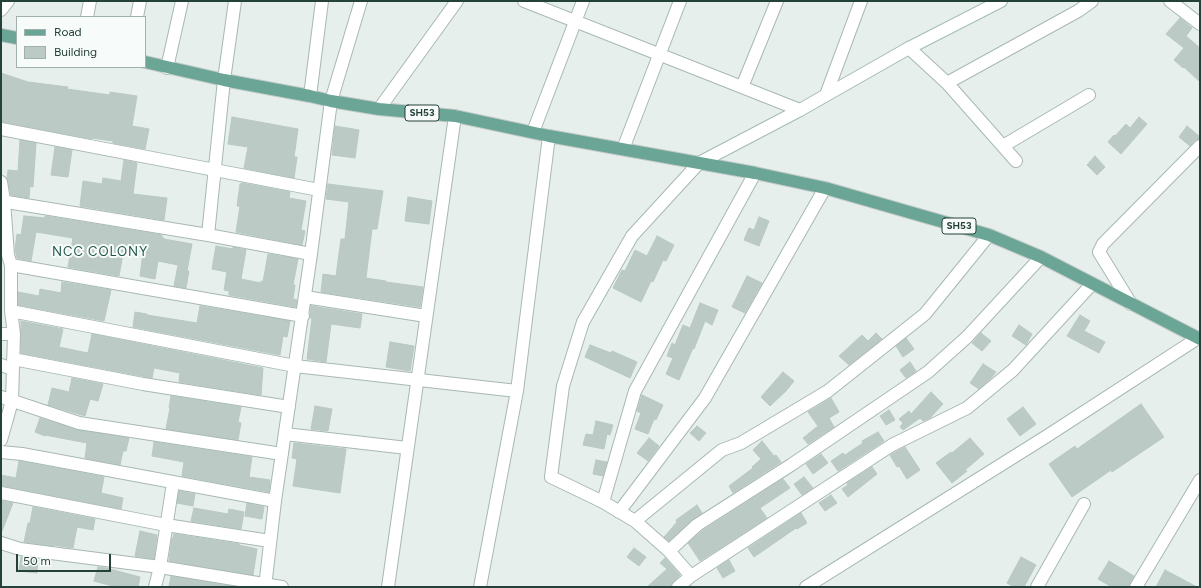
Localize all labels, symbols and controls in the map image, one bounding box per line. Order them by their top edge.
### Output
legend [16,16,146,68]
text: Road [54,25,82,39]
text: Building [54,45,97,59]
road number: SH53 [405,105,439,121]
road number: SH53 [942,218,976,234]
district label: NCC COLONY [52,244,148,260]
scale bar [18,546,113,572]
text: 50 m [23,554,51,568]

